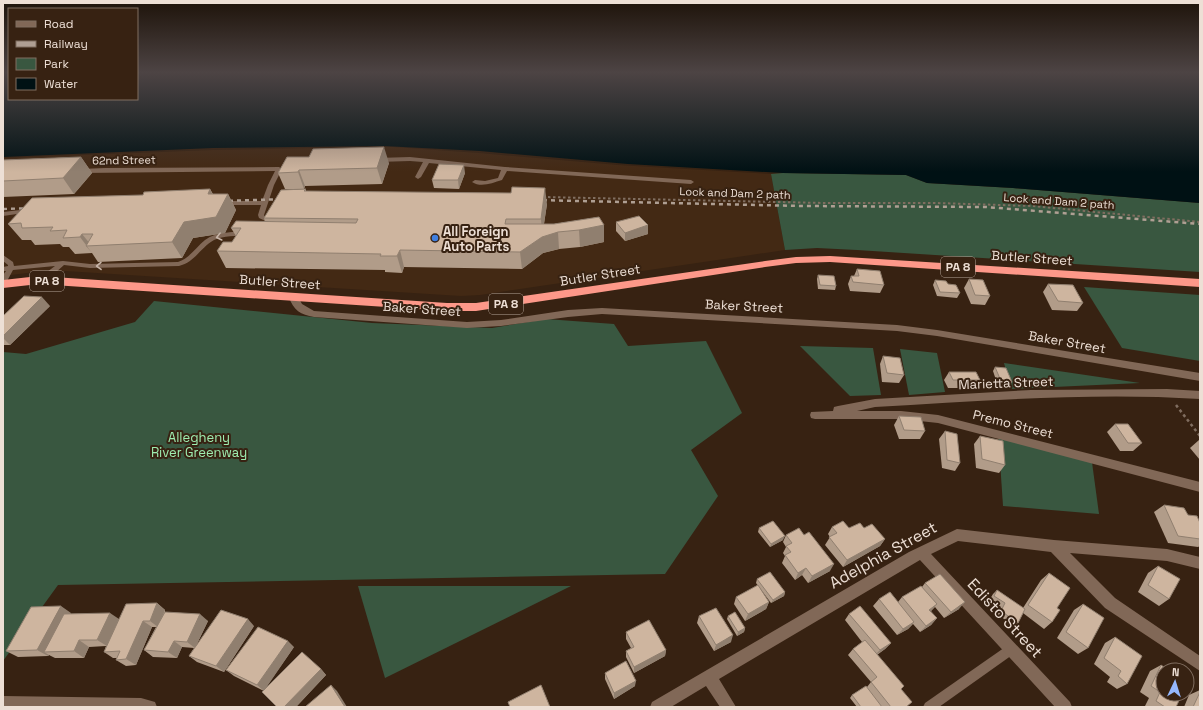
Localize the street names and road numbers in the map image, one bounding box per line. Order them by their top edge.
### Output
street label: 62nd Street [92,152,156,168]
street label: Lock and Dam 2 path [679,184,791,202]
street label: Lock and Dam 2 path [1003,190,1115,212]
street label: Butler Street [991,247,1073,269]
road number: PA 8 [941,257,975,277]
street label: Butler Street [558,260,642,290]
road number: PA 8 [30,271,64,291]
street label: Butler Street [239,271,321,293]
road number: PA 8 [489,294,523,314]
street label: Baker Street [704,295,784,317]
street label: Baker Street [382,298,462,320]
street label: Baker Street [1027,327,1107,357]
street label: Marietta Street [958,373,1054,393]
street label: Premo Street [971,406,1055,442]
street label: Adelphia Street [825,517,941,593]
street label: Edisto Street [963,574,1047,662]

